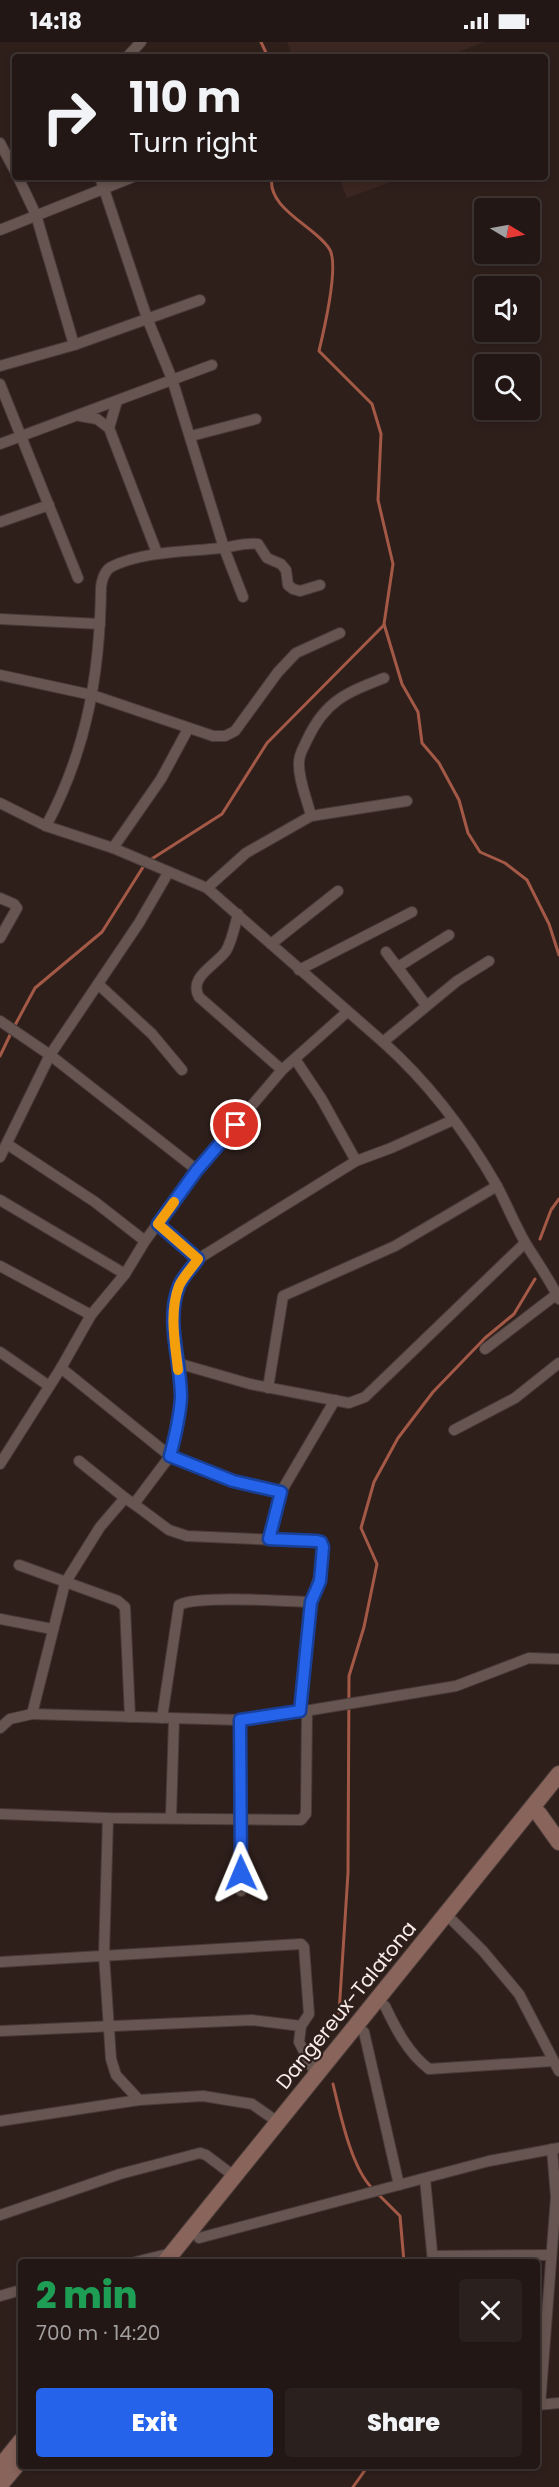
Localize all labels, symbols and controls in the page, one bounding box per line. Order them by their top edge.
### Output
text: 14:18 [30,6,82,37]
text: 110 m [129,68,241,127]
icon: right [30,78,108,156]
text: Turn right [129,124,258,161]
north arrow [474,198,540,264]
map controls [474,198,540,420]
button: sound [474,276,540,342]
button: search [474,354,540,420]
pin [210,1099,261,1150]
icon: arrive [219,1108,252,1141]
position arrow [209,1841,273,1905]
street label: Dangereux-Talatona [269,1915,423,2095]
text: 2 min [36,2270,138,2321]
button: close [459,2279,522,2342]
text: 700 m · 14:20 [36,2319,160,2347]
button: Exit [36,2388,273,2457]
button: Share [285,2388,522,2457]

